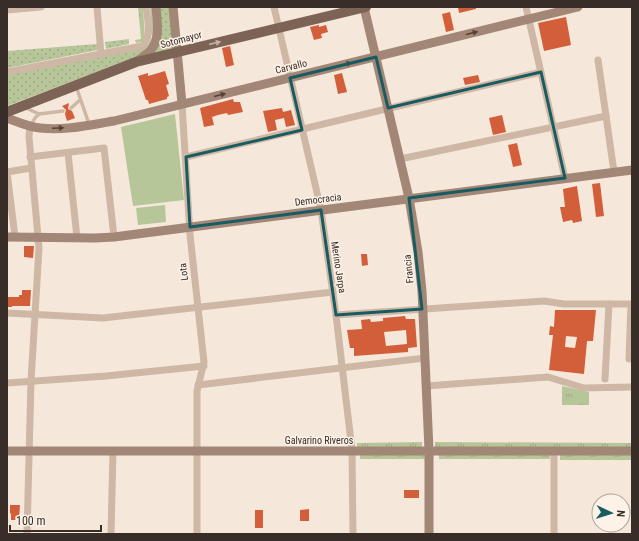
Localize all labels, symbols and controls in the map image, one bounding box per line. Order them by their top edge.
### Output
street label: Sotomayor [159,29,203,50]
one-way arrow [466,30,478,36]
one-way arrow [209,39,221,45]
street label: Carvallo [274,57,308,76]
one-way arrow [340,61,352,67]
one-way arrow [214,92,226,98]
one-way arrow [52,125,65,131]
street label: Democracia [294,191,342,208]
street label: Merino Jarpa [329,240,348,294]
street label: Francia [401,254,415,284]
street label: Lota [177,262,190,281]
street label: Galvarino Riveros [285,435,354,446]
north arrow [591,493,631,533]
scale bar [10,507,101,533]
text: N [614,510,627,518]
text: 100 m [16,514,46,528]

